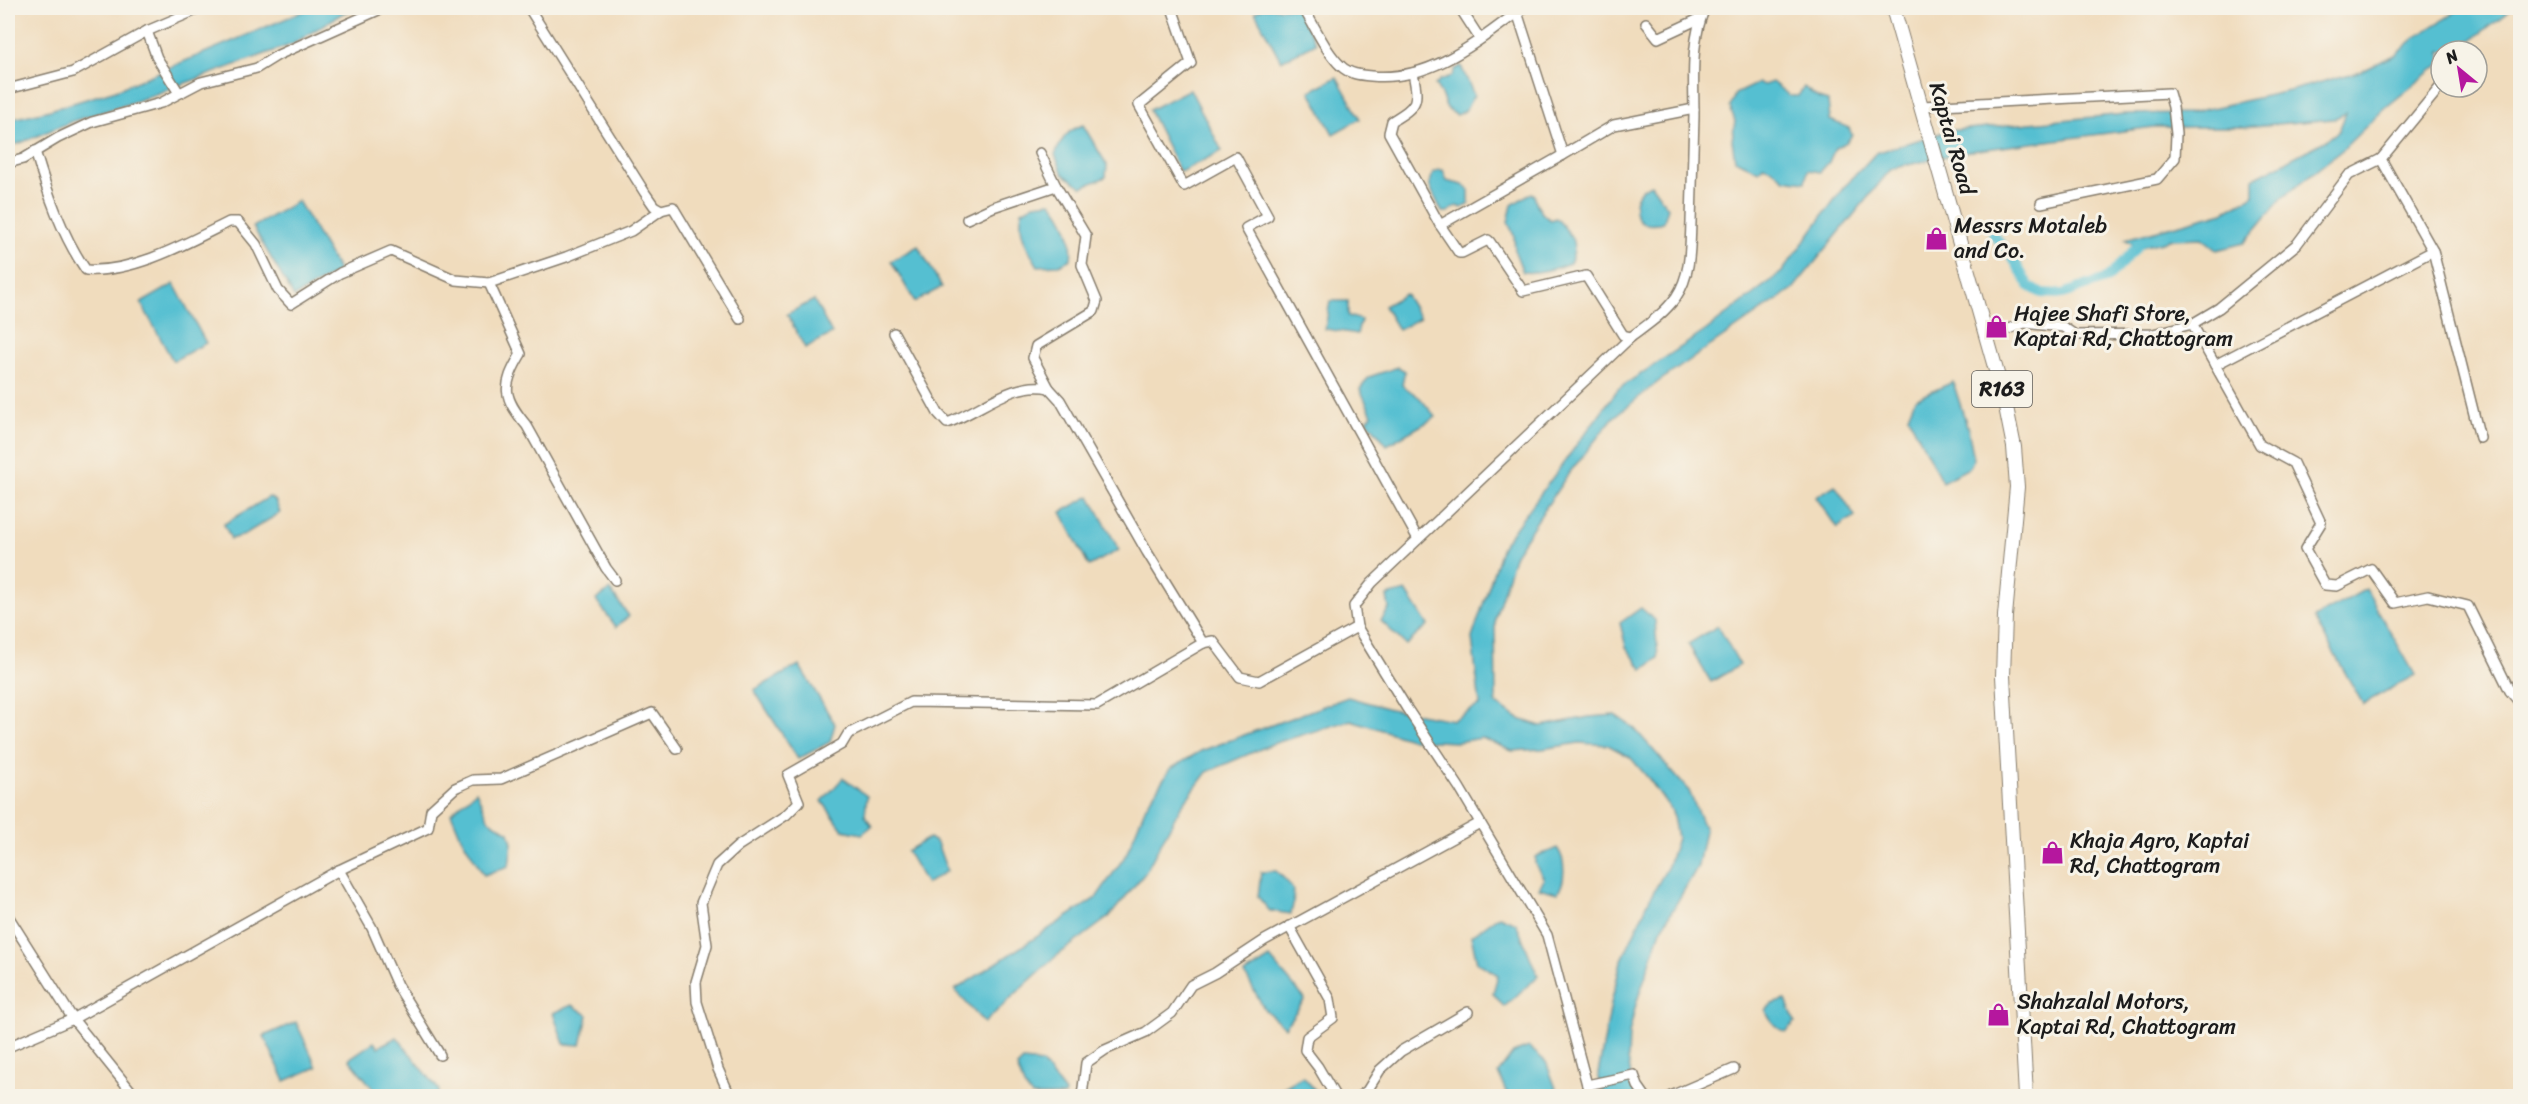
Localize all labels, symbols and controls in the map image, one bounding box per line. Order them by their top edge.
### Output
north arrow [2429,39,2489,99]
text: N [2439,41,2465,72]
street label: Kaptai Road [1918,77,1988,200]
place label: Messrs Motaleb and Co. [1954,206,2107,270]
shop icon: Messrs Motaleb and Co. [1923,225,1949,251]
place label: Hajee Shafi Store, Kaptai Rd, Chattogram [2014,294,2233,358]
shop icon: Hajee Shafi Store, Kaptai Rd, Chattogram [1983,313,2009,339]
road number: R163 [1972,371,2032,407]
place label: Khaja Agro, Kaptai Rd, Chattogram [2070,821,2250,885]
shop icon: Khaja Agro, Kaptai Rd, Chattogram [2039,840,2065,866]
place label: Shahzalal Motors, Kaptai Rd, Chattogram [2017,982,2236,1046]
shop icon: Shahzalal Motors, Kaptai Rd, Chattogram [1986,1001,2012,1027]

